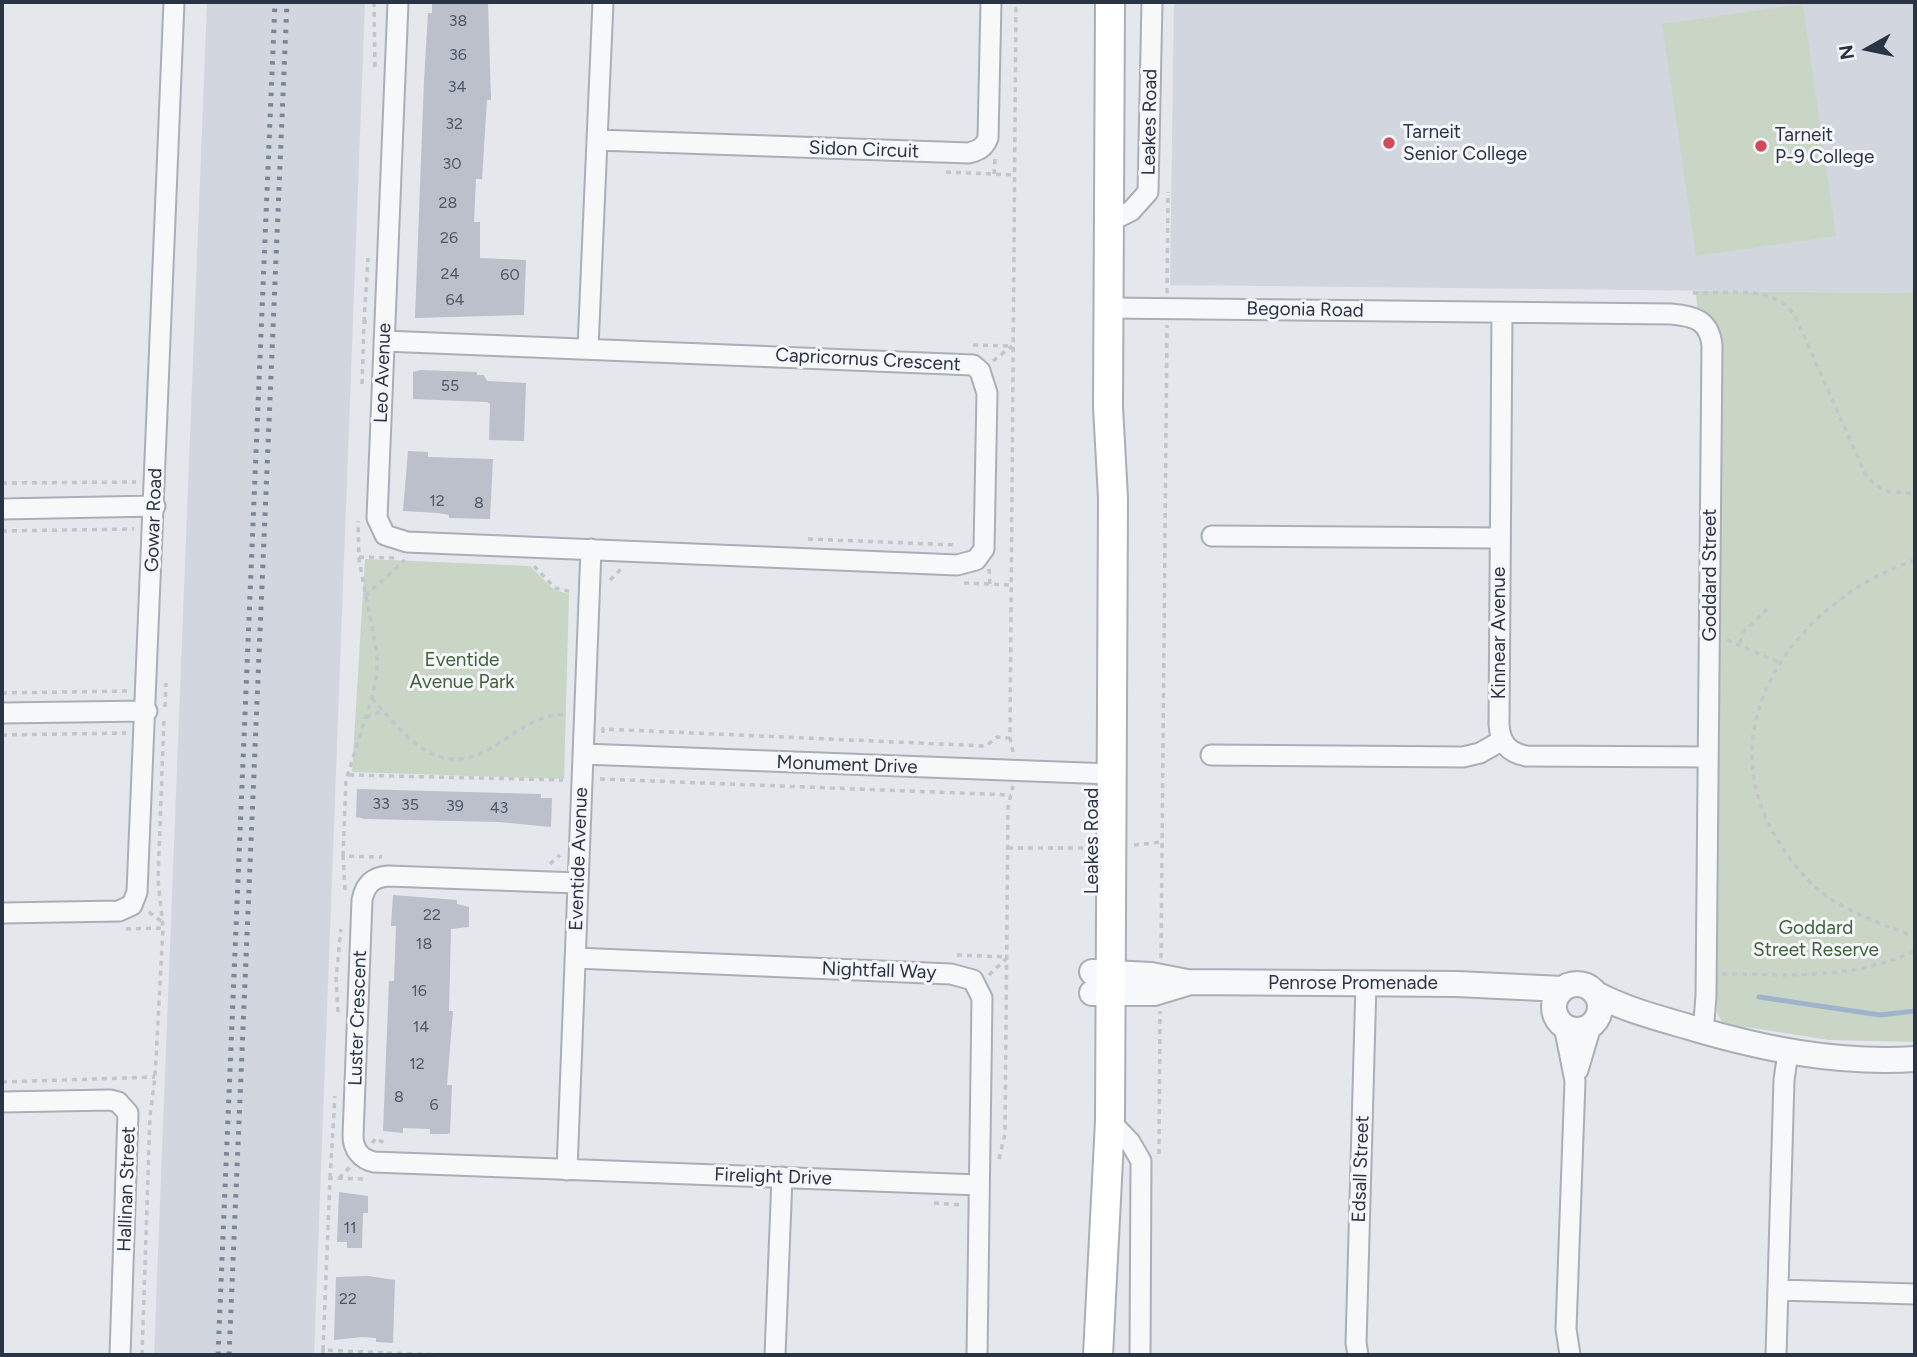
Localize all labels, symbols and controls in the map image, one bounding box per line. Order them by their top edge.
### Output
house number: 38 [449,11,467,31]
north arrow [1833,14,1903,84]
text: N [1834,43,1859,61]
house number: 36 [449,45,467,65]
street label: Leakes Road [1138,69,1162,175]
house number: 34 [448,77,466,97]
house number: 32 [445,114,463,134]
place label: Tarneit Senior College [1403,121,1527,165]
place label: Tarneit P-9 College [1775,124,1874,168]
marker: Tarneit Senior College [1381,135,1397,151]
street label: Sidon Circuit [808,137,920,163]
marker: Tarneit P-9 College [1753,138,1769,154]
house number: 30 [443,154,461,174]
house number: 28 [439,193,457,213]
house number: 26 [440,228,458,248]
house number: 24 [441,264,459,284]
house number: 60 [500,265,520,285]
house number: 64 [446,290,464,310]
street label: Begonia Road [1246,298,1364,322]
street label: Leo Avenue [370,323,396,423]
street label: Capricornus Crescent [775,344,961,376]
house number: 55 [441,376,459,396]
street label: Gowar Road [141,467,167,573]
house number: 12 [429,491,445,511]
house number: 8 [474,493,484,513]
street label: Goddard Street [1699,509,1721,641]
street label: Kinnear Avenue [1488,567,1510,699]
park label: Eventide Avenue Park [409,649,515,693]
street label: Monument Drive [776,751,918,779]
street label: Eventide Avenue [565,787,593,931]
street label: Leakes Road [1081,788,1103,894]
house number: 33 [372,794,390,814]
house number: 35 [401,795,419,815]
house number: 39 [446,796,464,816]
house number: 43 [490,798,508,818]
house number: 22 [423,905,441,925]
park label: Goddard Street Reserve [1753,917,1879,961]
house number: 18 [416,934,432,954]
street label: Luster Crescent [344,950,372,1086]
street label: Nightfall Way [821,958,937,984]
street label: Penrose Promenade [1268,972,1438,994]
house number: 16 [411,981,427,1001]
house number: 14 [413,1017,429,1037]
house number: 12 [409,1054,425,1074]
house number: 8 [394,1087,404,1107]
house number: 6 [429,1095,439,1115]
street label: Edsall Street [1348,1115,1374,1223]
street label: Hallinan Street [113,1126,141,1252]
street label: Firelight Drive [714,1164,832,1190]
house number: 11 [343,1218,357,1238]
house number: 22 [339,1289,357,1309]

